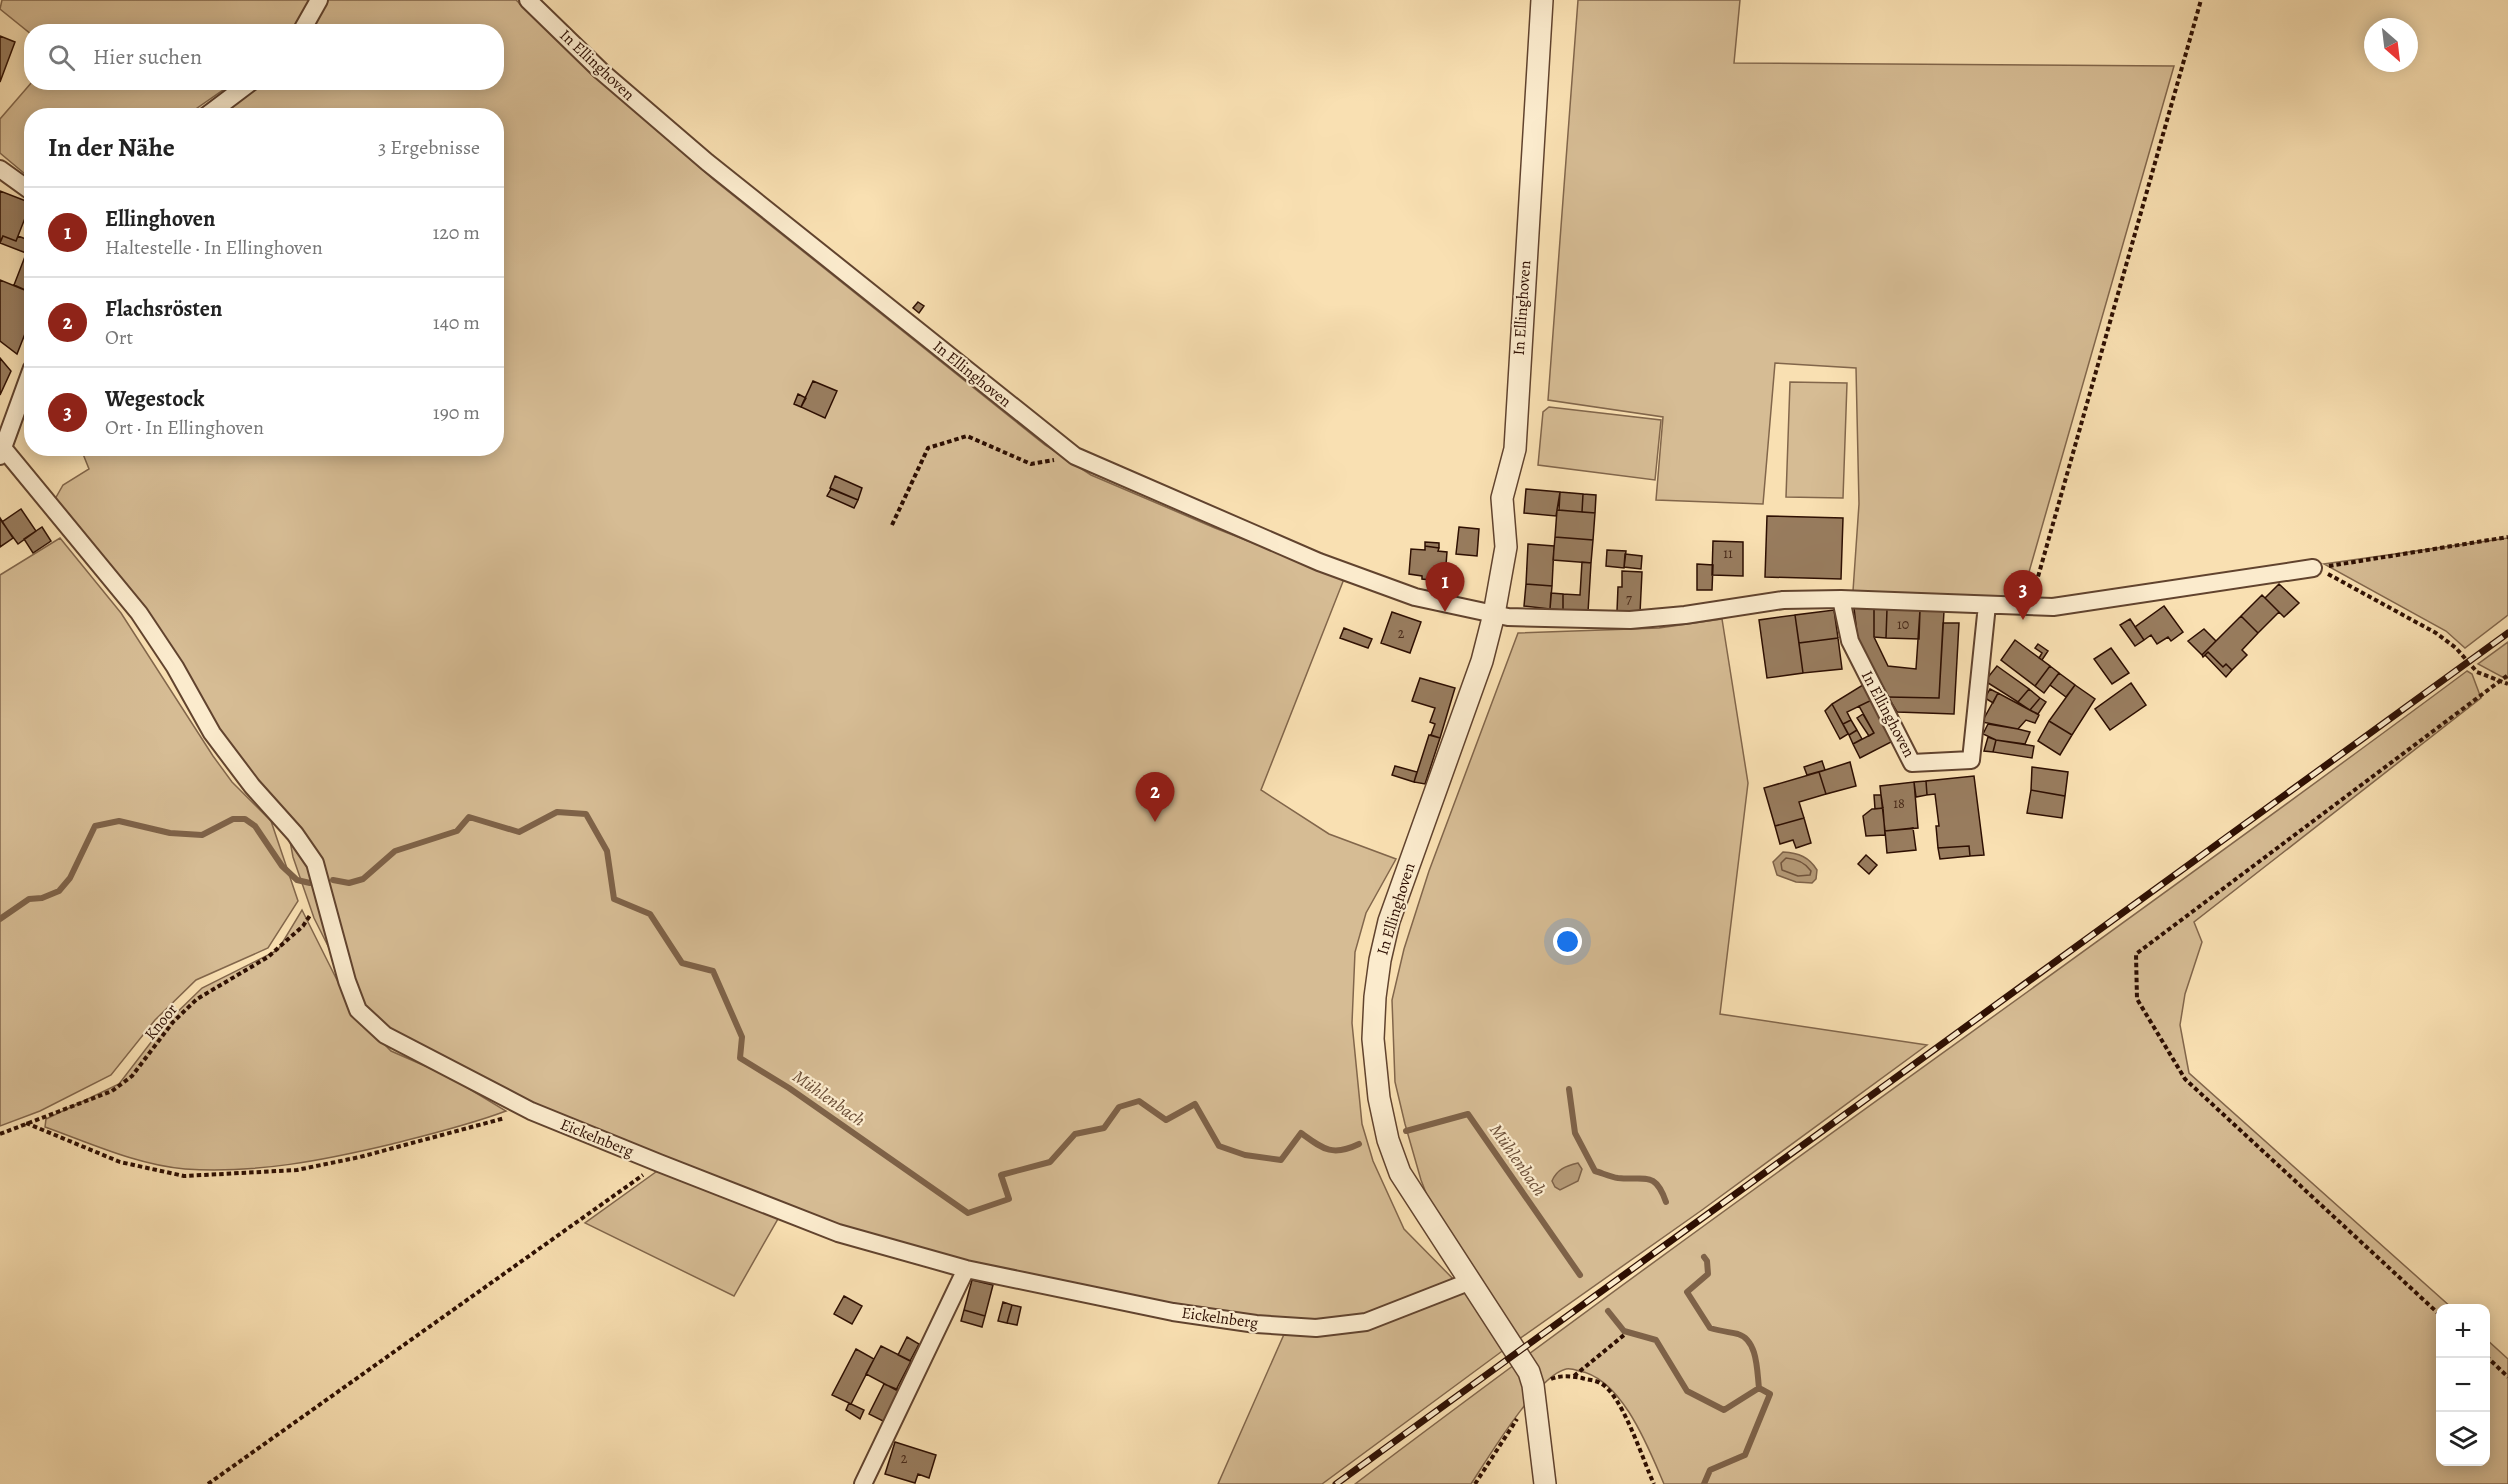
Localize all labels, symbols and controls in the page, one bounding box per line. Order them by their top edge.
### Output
north arrow [2364,18,2418,72]
search box [24,24,504,90]
street label: In Ellinghoven [555,25,639,106]
icon: search [45,41,78,74]
text: Hier suchen [93,42,202,72]
text: In der Nähe [48,130,175,165]
text: 3 Ergebnisse [378,134,480,161]
text: Ellinghoven [105,204,215,234]
text: 1 [64,219,71,246]
text: 120 m [432,219,480,246]
text: Haltestelle · In Ellinghoven [105,234,323,261]
street label: In Ellinghoven [1508,260,1536,356]
text: Flachsrösten [105,294,222,324]
text: 2 [63,309,72,336]
text: 140 m [433,309,480,336]
text: Ort [105,324,133,351]
street label: In Ellinghoven [928,336,1016,413]
text: Wegestock [105,384,204,414]
text: 3 [63,399,72,426]
text: 190 m [433,399,480,426]
text: Ort · In Ellinghoven [105,414,264,441]
house number: 11 [1723,544,1733,563]
pin: 1 [1426,562,1464,612]
pin: 3 [2004,570,2042,620]
house number: 7 [1626,590,1632,609]
house number: 10 [1897,615,1909,634]
house number: 2 [1398,624,1405,643]
street label: In Ellinghoven [1856,667,1920,761]
pin: 2 [1136,772,1174,822]
house number: 18 [1893,794,1905,813]
street label: In Ellinghoven [1372,860,1420,958]
your location [1553,927,1582,956]
street label: Knoor [140,999,182,1045]
water label: Mühlenbach [788,1064,870,1132]
street label: Eickelnberg [557,1113,637,1163]
water label: Mühlenbach [1484,1119,1552,1201]
street label: Eickelnberg [1180,1302,1260,1334]
map controls [2436,1304,2490,1466]
button: + [2436,1304,2490,1358]
button: − [2436,1358,2490,1412]
button: layers [2436,1412,2490,1466]
house number: 2 [901,1449,908,1468]

